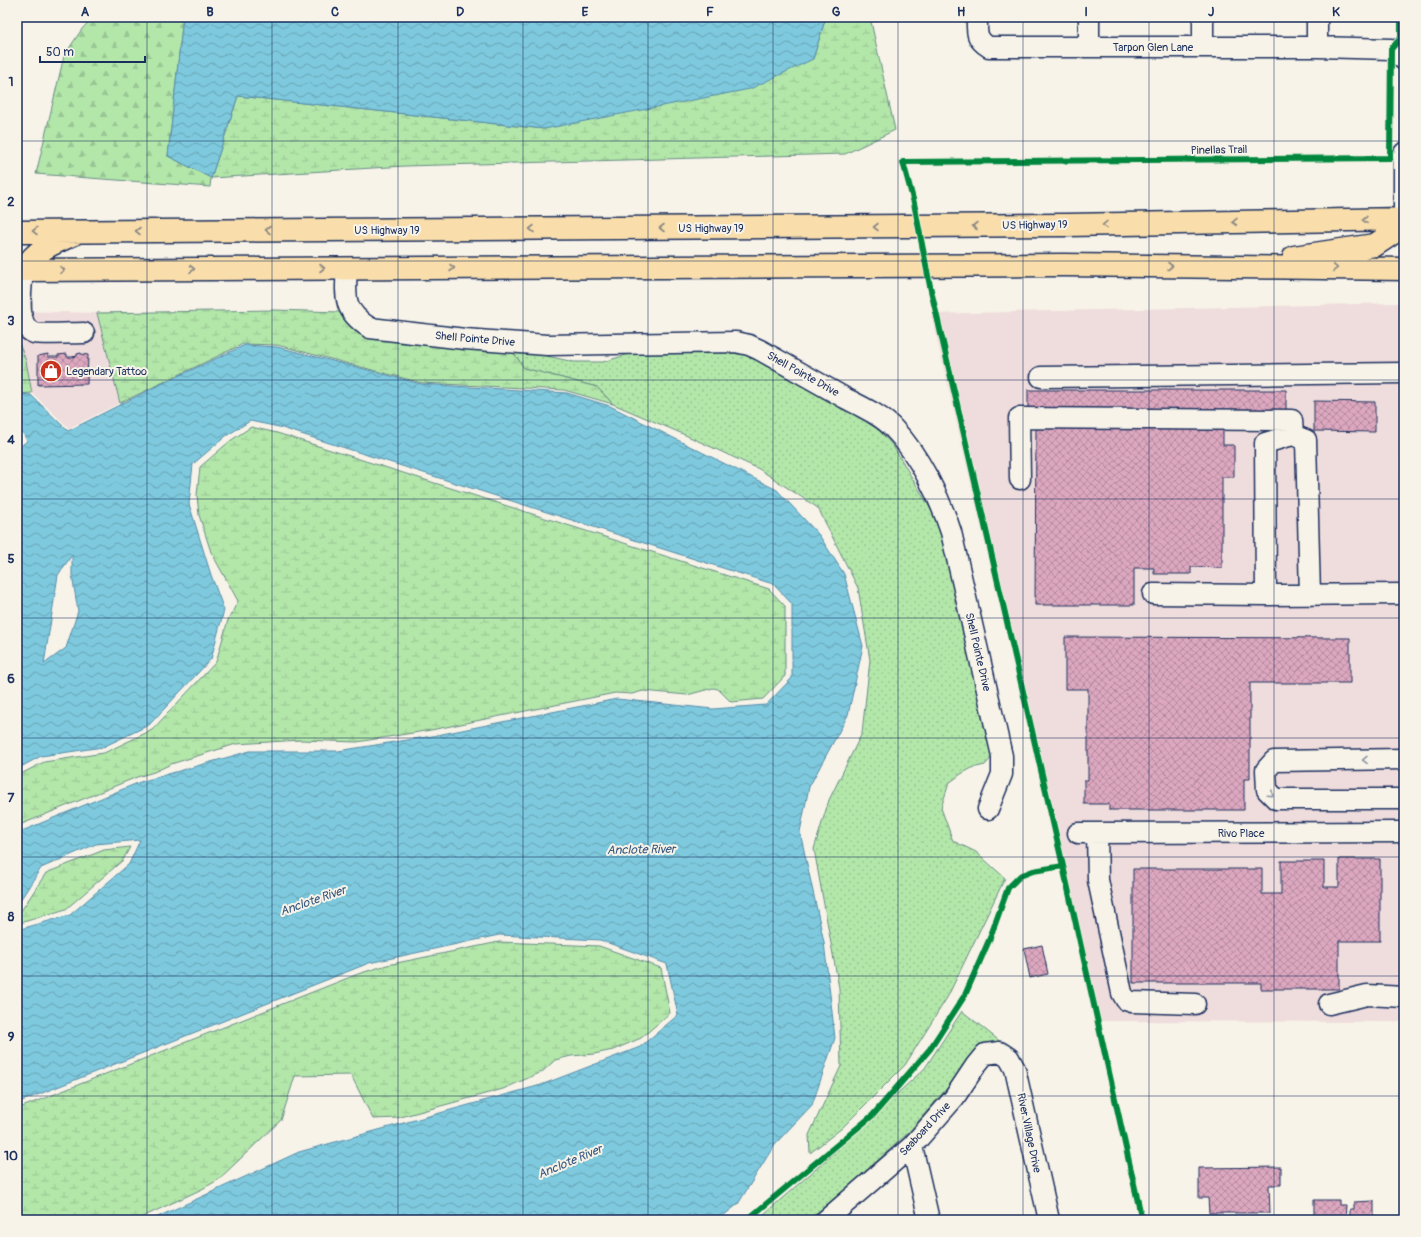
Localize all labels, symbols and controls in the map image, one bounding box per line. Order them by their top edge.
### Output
text: A [81,4,90,20]
text: B [206,4,214,20]
text: C [331,4,339,20]
text: D [456,4,464,20]
text: E [582,4,589,20]
text: F [706,4,714,20]
text: G [832,4,841,20]
text: H [957,4,965,20]
text: I [1084,4,1088,20]
text: J [1208,4,1214,20]
text: K [1332,4,1340,20]
scale bar [40,38,145,64]
street label: Tarpon Glen Lane [1113,41,1194,54]
text: 50 m [46,45,74,60]
text: 1 [8,74,14,90]
street label: Pinellas Trail [1191,143,1247,157]
text: 2 [7,194,15,210]
one-way arrow [1362,215,1368,224]
street label: US Highway 19 [1002,218,1068,232]
one-way arrow [1232,218,1238,226]
one-way arrow [1102,220,1108,229]
street label: US Highway 19 [678,222,744,235]
one-way arrow [972,222,978,230]
one-way arrow [873,223,879,231]
street label: US Highway 19 [354,224,420,237]
one-way arrow [659,224,665,232]
one-way arrow [529,225,535,233]
one-way arrow [265,226,271,234]
one-way arrow [32,227,38,235]
one-way arrow [135,227,141,235]
one-way arrow [1167,262,1173,270]
one-way arrow [319,264,325,272]
one-way arrow [449,264,455,272]
one-way arrow [1332,264,1338,272]
one-way arrow [189,265,195,273]
one-way arrow [59,266,65,274]
text: 3 [7,313,15,329]
street label: Shell Pointe Drive [434,329,516,349]
street label: Shell Pointe Drive [765,349,842,399]
shop icon: Legendary Tattoo [38,358,64,384]
place label: Legendary Tattoo [66,365,147,378]
text: 4 [7,432,15,448]
text: 5 [7,551,15,567]
street label: Shell Pointe Drive [963,611,993,693]
text: 6 [7,671,15,687]
one-way arrow [1362,756,1368,764]
one-way arrow [1267,789,1274,797]
text: 7 [8,790,15,806]
street label: Rivo Place [1218,827,1265,840]
water label: Anclote River [607,842,677,858]
water label: Anclote River [278,882,349,919]
text: 8 [8,909,15,925]
text: 9 [8,1029,15,1045]
street label: River Village Drive [1014,1092,1044,1175]
street label: Seaboard Drive [897,1099,953,1158]
water label: Anclote River [536,1141,606,1182]
text: 10 [4,1148,18,1164]

